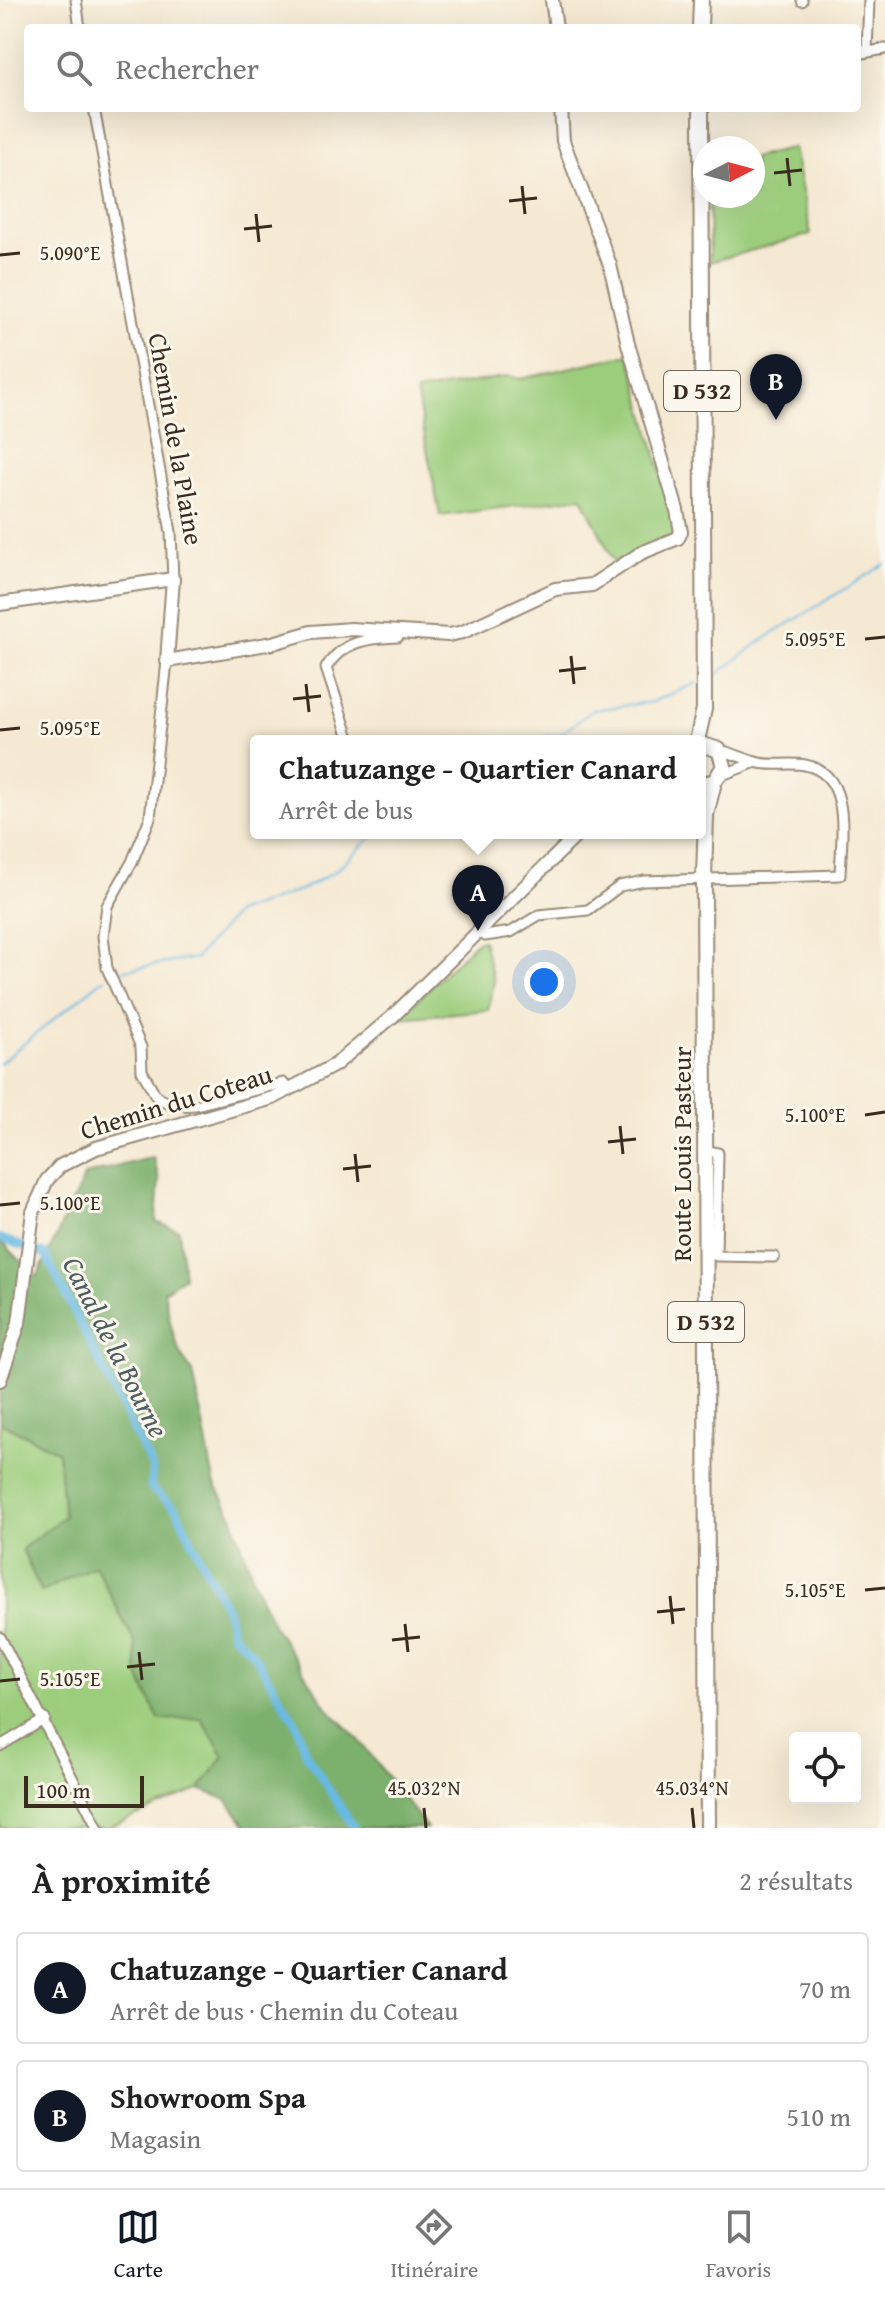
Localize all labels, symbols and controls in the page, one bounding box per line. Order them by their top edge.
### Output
search box [24,24,861,112]
icon: search [52,46,96,90]
text: Rechercher [116,46,259,90]
north arrow [693,136,765,208]
text: 5.090°E [40,238,100,267]
street label: Chemin de la Plaine [139,330,214,548]
pin: B [750,354,802,420]
road number: D 532 [664,371,740,411]
text: 5.095°E [785,624,845,653]
text: 5.095°E [40,713,100,742]
popup [250,735,706,839]
text: Chatuzange - Quartier Canard [279,746,677,790]
text: Arrêt de bus [279,790,413,829]
pin: A [452,865,504,931]
your location [524,962,564,1002]
street label: Route Louis Pasteur [662,1046,701,1262]
street label: Chemin du Coteau [75,1054,277,1149]
text: 5.100°E [785,1100,845,1129]
text: 5.100°E [40,1188,100,1217]
water label: Canal de la Bourne [53,1249,180,1444]
road number: D 532 [668,1302,744,1342]
text: 5.105°E [785,1575,845,1604]
text: 5.105°E [40,1664,100,1693]
map controls [789,1732,861,1804]
button: locate [789,1732,861,1804]
scale bar [24,1772,144,1808]
text: 45.032°N [387,1773,461,1802]
text: 45.034°N [655,1773,729,1802]
text: 100 m [36,1774,91,1806]
text: À proximité [32,1856,211,1905]
text: 2 résultats [739,1861,853,1900]
text: Chatuzange - Quartier Canard [110,1947,508,1991]
text: A [52,1969,68,2008]
text: 70 m [799,1969,851,2008]
text: Arrêt de bus · Chemin du Coteau [110,1991,458,2030]
text: Showroom Spa [110,2075,306,2119]
text: B [52,2097,68,2136]
text: 510 m [786,2097,851,2136]
text: Magasin [110,2119,201,2158]
tab: Carte [114,2205,163,2285]
tab: Itinéraire [390,2205,478,2285]
tab: Favoris [706,2205,771,2285]

